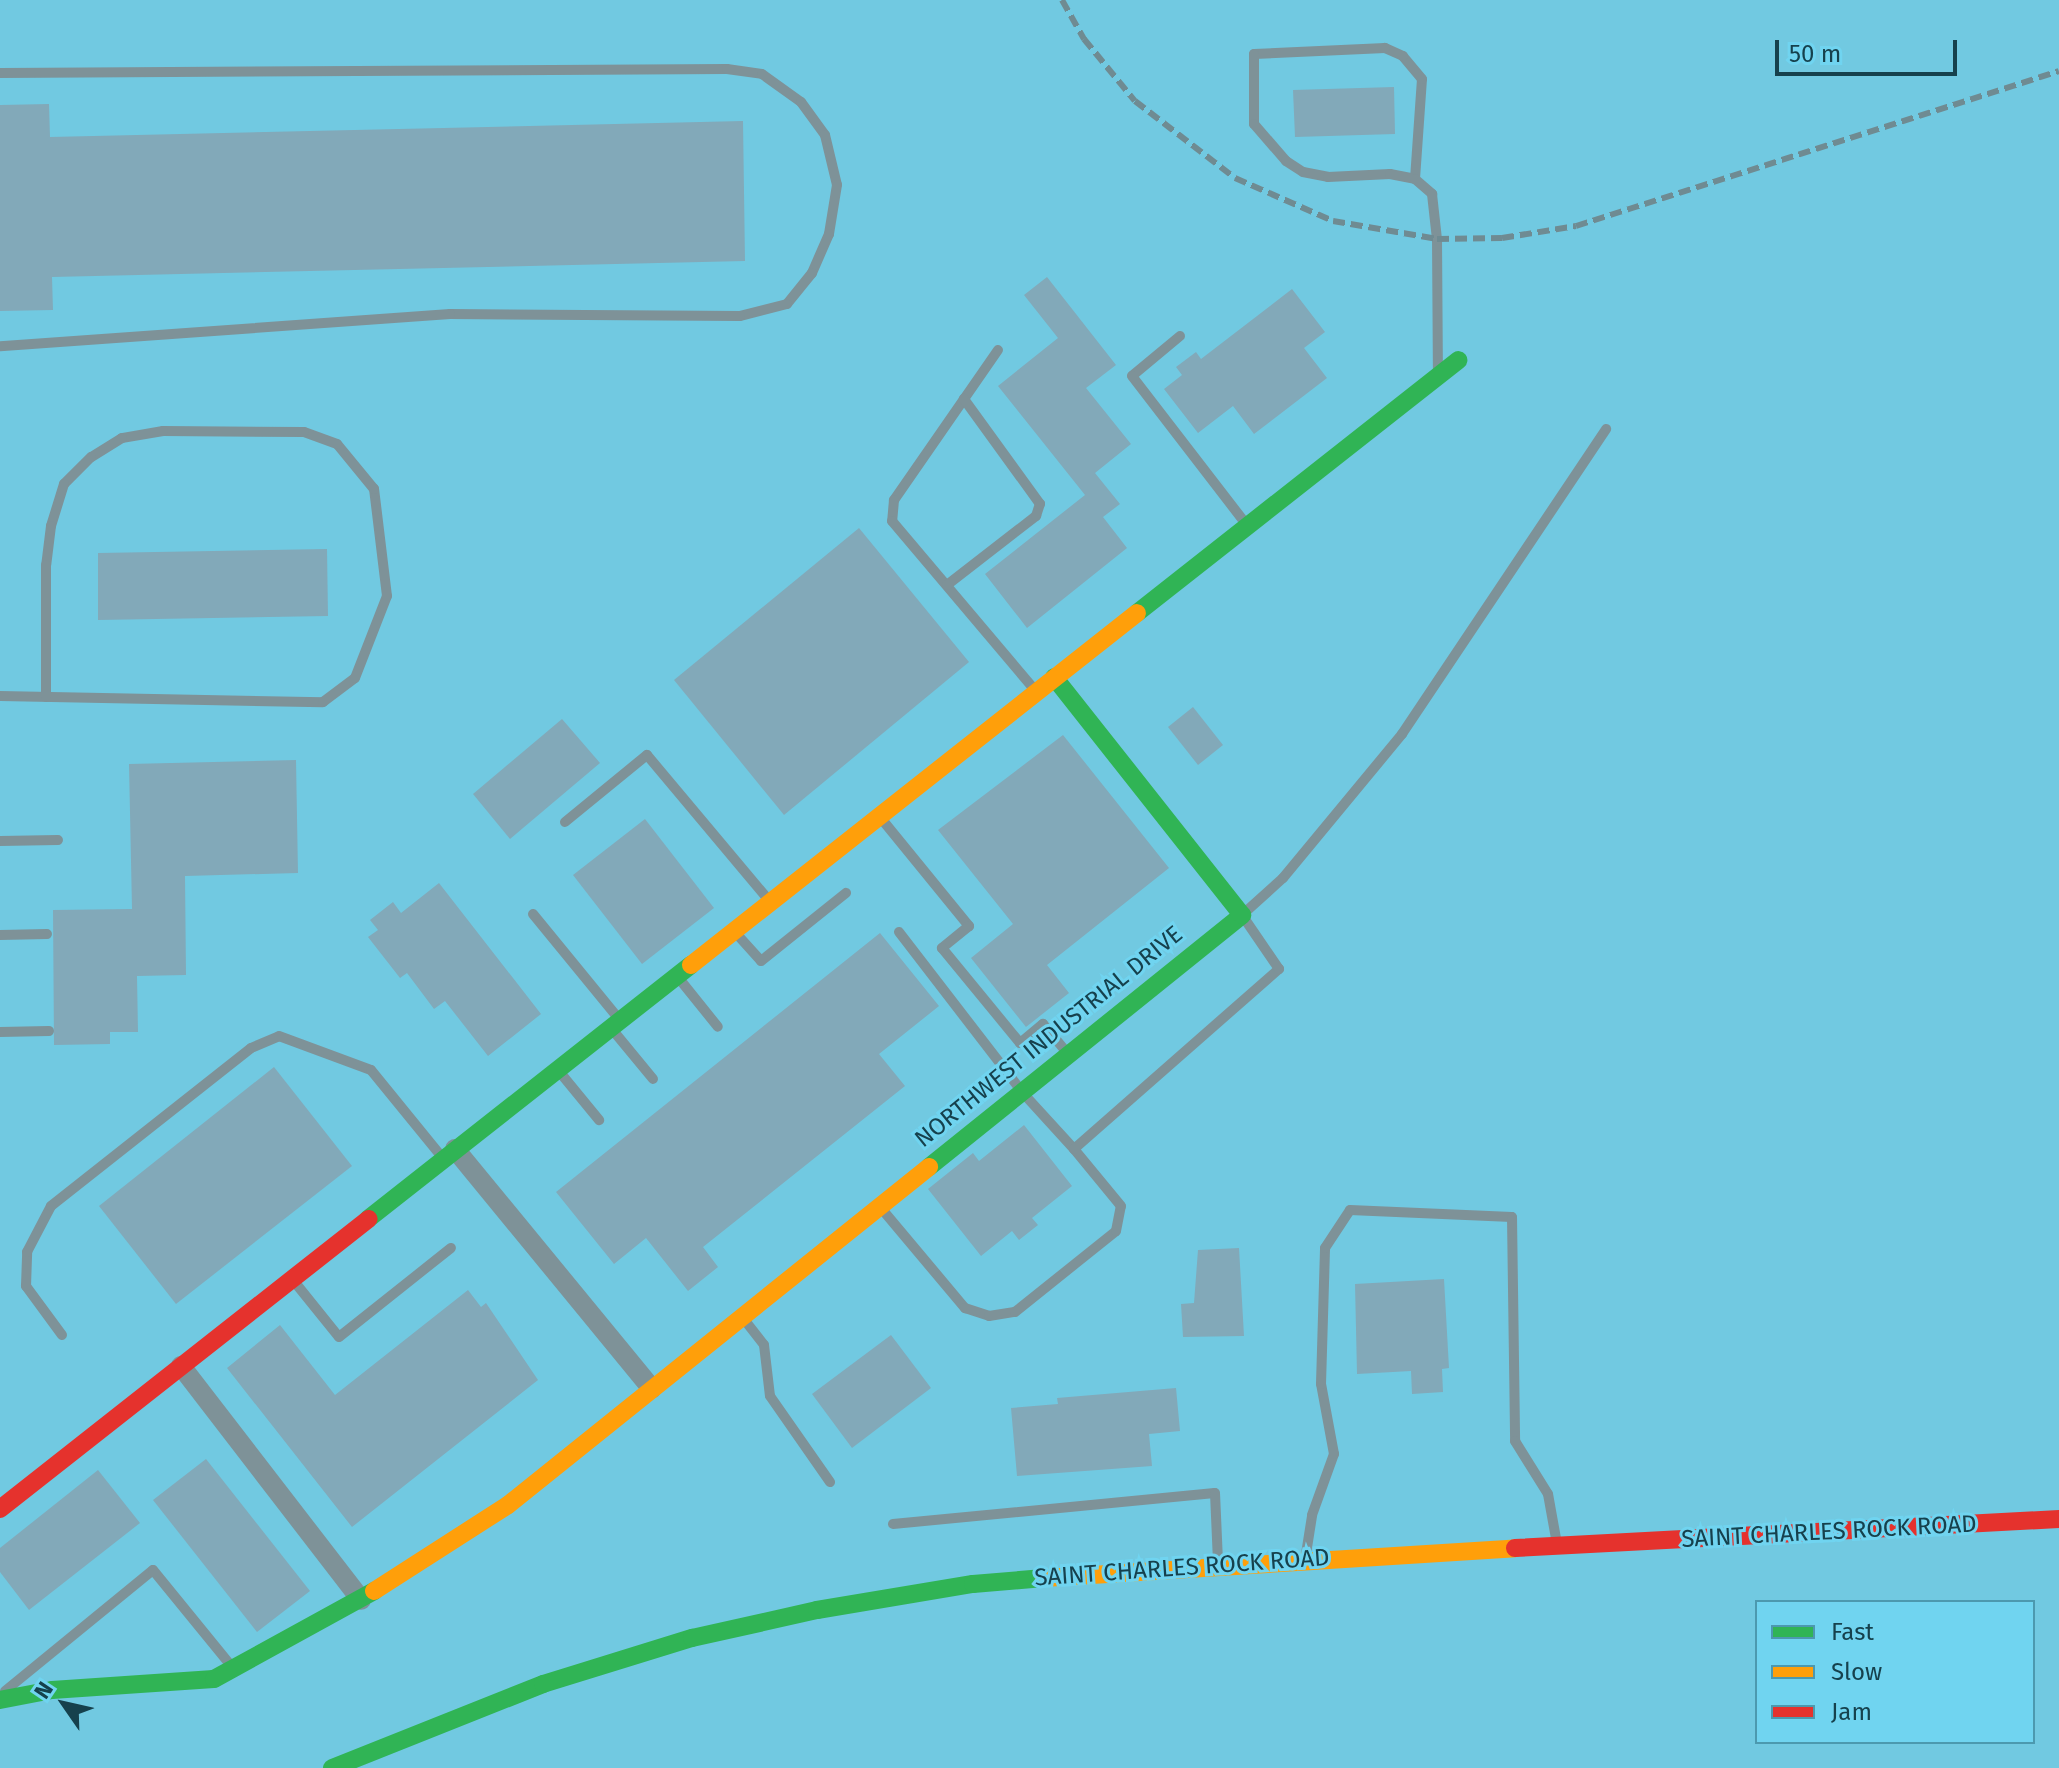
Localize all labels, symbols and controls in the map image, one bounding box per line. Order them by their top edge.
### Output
scale bar [1779,24,1961,74]
text: 50 m [1789,40,1841,68]
street label: NORTHWEST INDUSTRIAL DRIVE [909,920,1189,1154]
street label: SAINT CHARLES ROCK ROAD [1681,1510,1977,1554]
street label: SAINT CHARLES ROCK ROAD [1034,1543,1330,1593]
legend [1755,1600,2035,1744]
text: Fast [1831,1618,1874,1646]
text: Slow [1831,1658,1882,1686]
north arrow [24,1664,104,1744]
text: N [28,1677,59,1704]
text: Jam [1831,1698,1872,1726]

